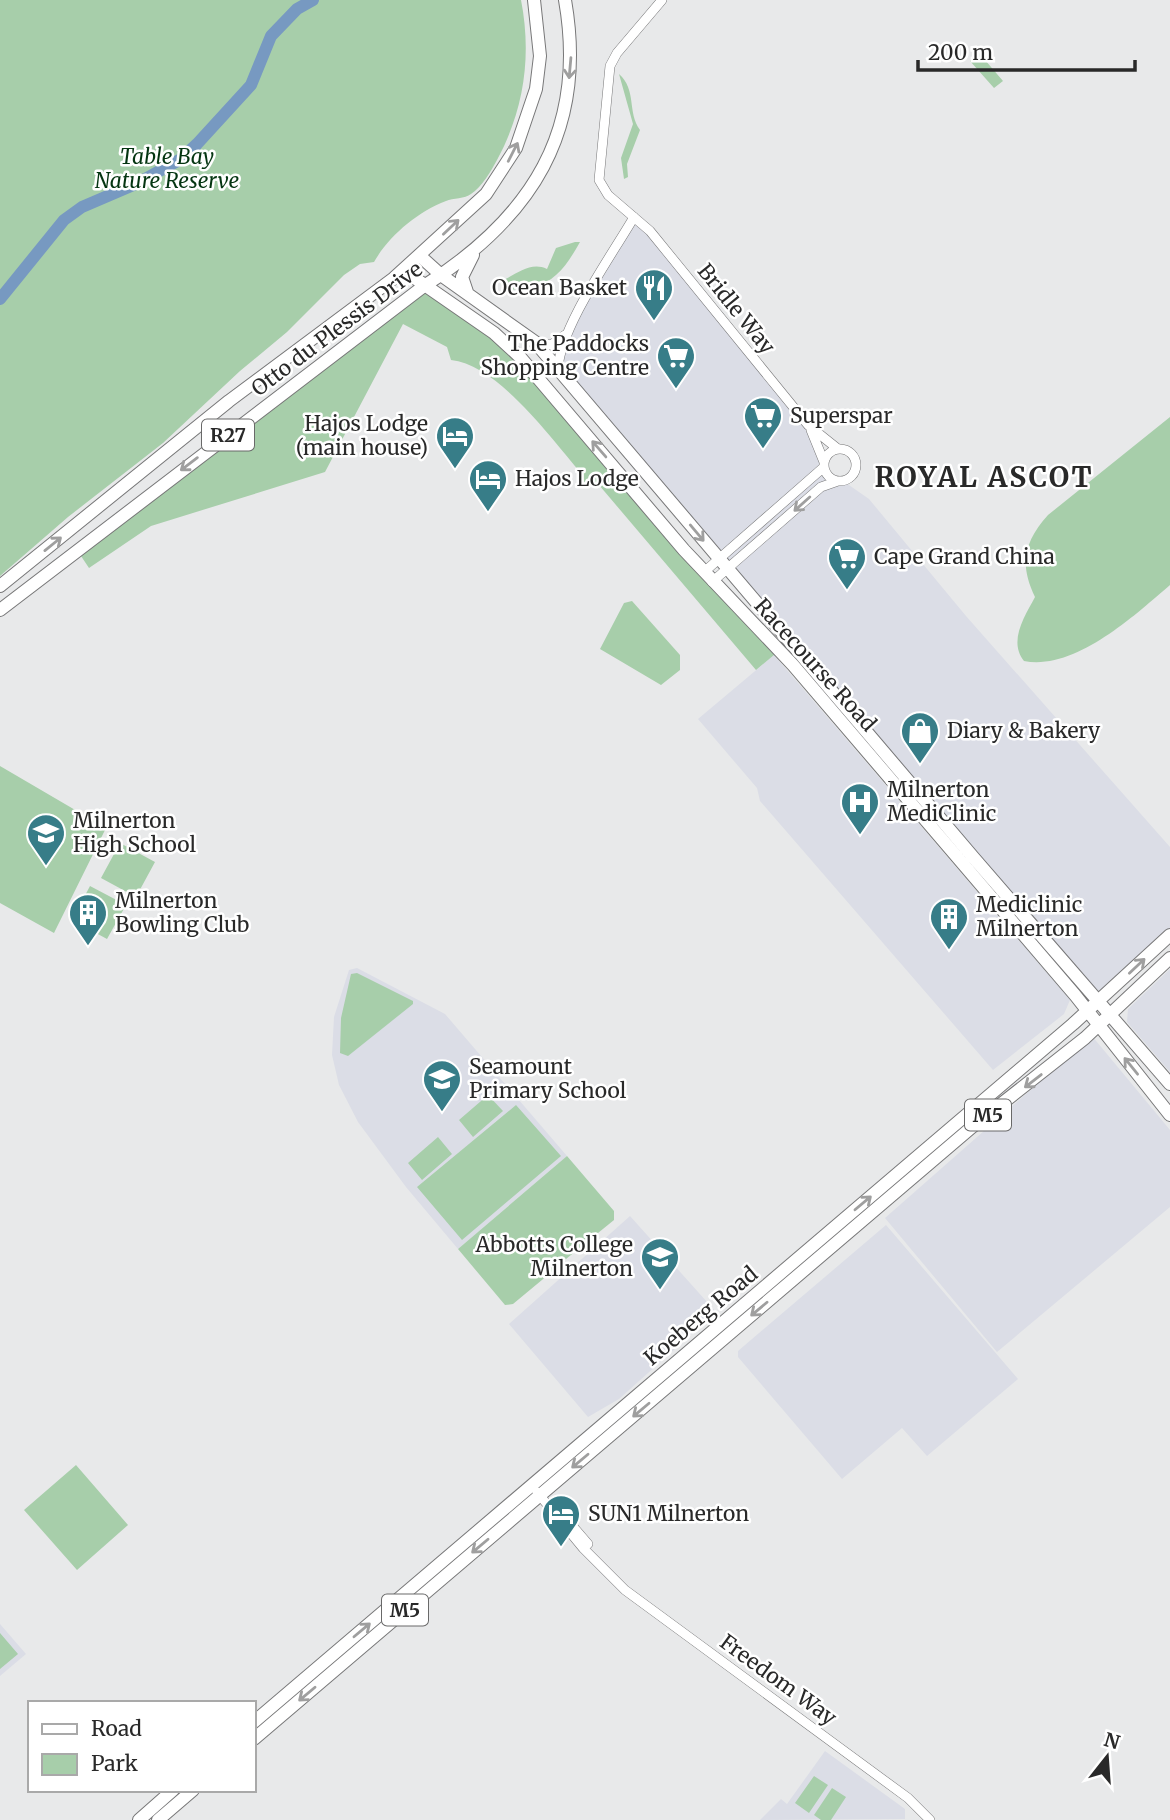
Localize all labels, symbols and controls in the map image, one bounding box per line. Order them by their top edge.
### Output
scale bar [918,28,1135,72]
text: 200 m [928,39,993,66]
one-way arrow [563,56,576,78]
one-way arrow [506,142,520,163]
park label: Table Bay Nature Reserve [95,143,239,194]
one-way arrow [442,219,460,235]
street label: Otto du Plessis Drive [246,255,428,402]
street label: Bridle Way [692,258,782,360]
restaurant icon: Ocean Basket [633,267,675,322]
place label: Ocean Basket [492,274,627,301]
place label: The Paddocks Shopping Centre [480,330,649,381]
supermarket icon: The Paddocks Shopping Centre [655,335,697,390]
supermarket icon: Superspar [742,395,784,450]
place label: Superspar [790,402,893,429]
place label: Hajos Lodge (main house) [296,410,428,461]
hotel icon: Hajos Lodge (main house) [434,415,476,470]
road number: R27 [202,420,254,450]
one-way arrow [591,441,607,459]
one-way arrow [180,457,199,472]
hotel icon: Hajos Lodge [467,458,509,513]
district label: ROYAL ASCOT [874,459,1094,495]
place label: Hajos Lodge [515,465,639,492]
one-way arrow [793,496,811,512]
one-way arrow [690,523,705,541]
one-way arrow [44,536,62,551]
supermarket icon: Cape Grand China [826,536,868,591]
place label: Cape Grand China [874,543,1055,570]
street label: Racecourse Road [748,592,882,737]
shop icon: Diary & Bakery [899,710,941,765]
place label: Diary & Bakery [947,717,1101,744]
place label: Milnerton MediClinic [887,776,996,827]
hospital icon: Milnerton MediClinic [839,781,881,836]
place label: Milnerton High School [73,807,196,858]
school or university icon: Milnerton High School [25,812,67,867]
place label: Milnerton Bowling Club [115,887,249,938]
place label: Mediclinic Milnerton [976,891,1082,942]
building icon: Milnerton Bowling Club [67,892,109,947]
building icon: Mediclinic Milnerton [928,896,970,951]
one-way arrow [1128,957,1145,974]
place label: Seamount Primary School [469,1053,627,1104]
school or university icon: Seamount Primary School [421,1058,463,1113]
one-way arrow [1123,1058,1139,1076]
one-way arrow [1024,1074,1042,1089]
road number: M5 [965,1100,1011,1130]
one-way arrow [854,1195,872,1211]
place label: Abbotts College Milnerton [474,1231,633,1282]
school or university icon: Abbotts College Milnerton [639,1236,681,1291]
street label: Koeberg Road [638,1260,763,1371]
one-way arrow [750,1301,768,1317]
one-way arrow [632,1402,650,1417]
one-way arrow [571,1453,589,1469]
hotel icon: SUN1 Milnerton [540,1493,582,1548]
place label: SUN1 Milnerton [588,1500,749,1527]
one-way arrow [471,1538,489,1554]
road number: M5 [382,1594,428,1626]
one-way arrow [352,1622,370,1638]
street label: Freedom Way [715,1628,843,1731]
one-way arrow [298,1686,316,1702]
legend [28,1701,256,1792]
text: Road [91,1715,142,1742]
north arrow [1072,1722,1142,1792]
text: N [1101,1727,1123,1754]
text: Park [91,1750,138,1777]

